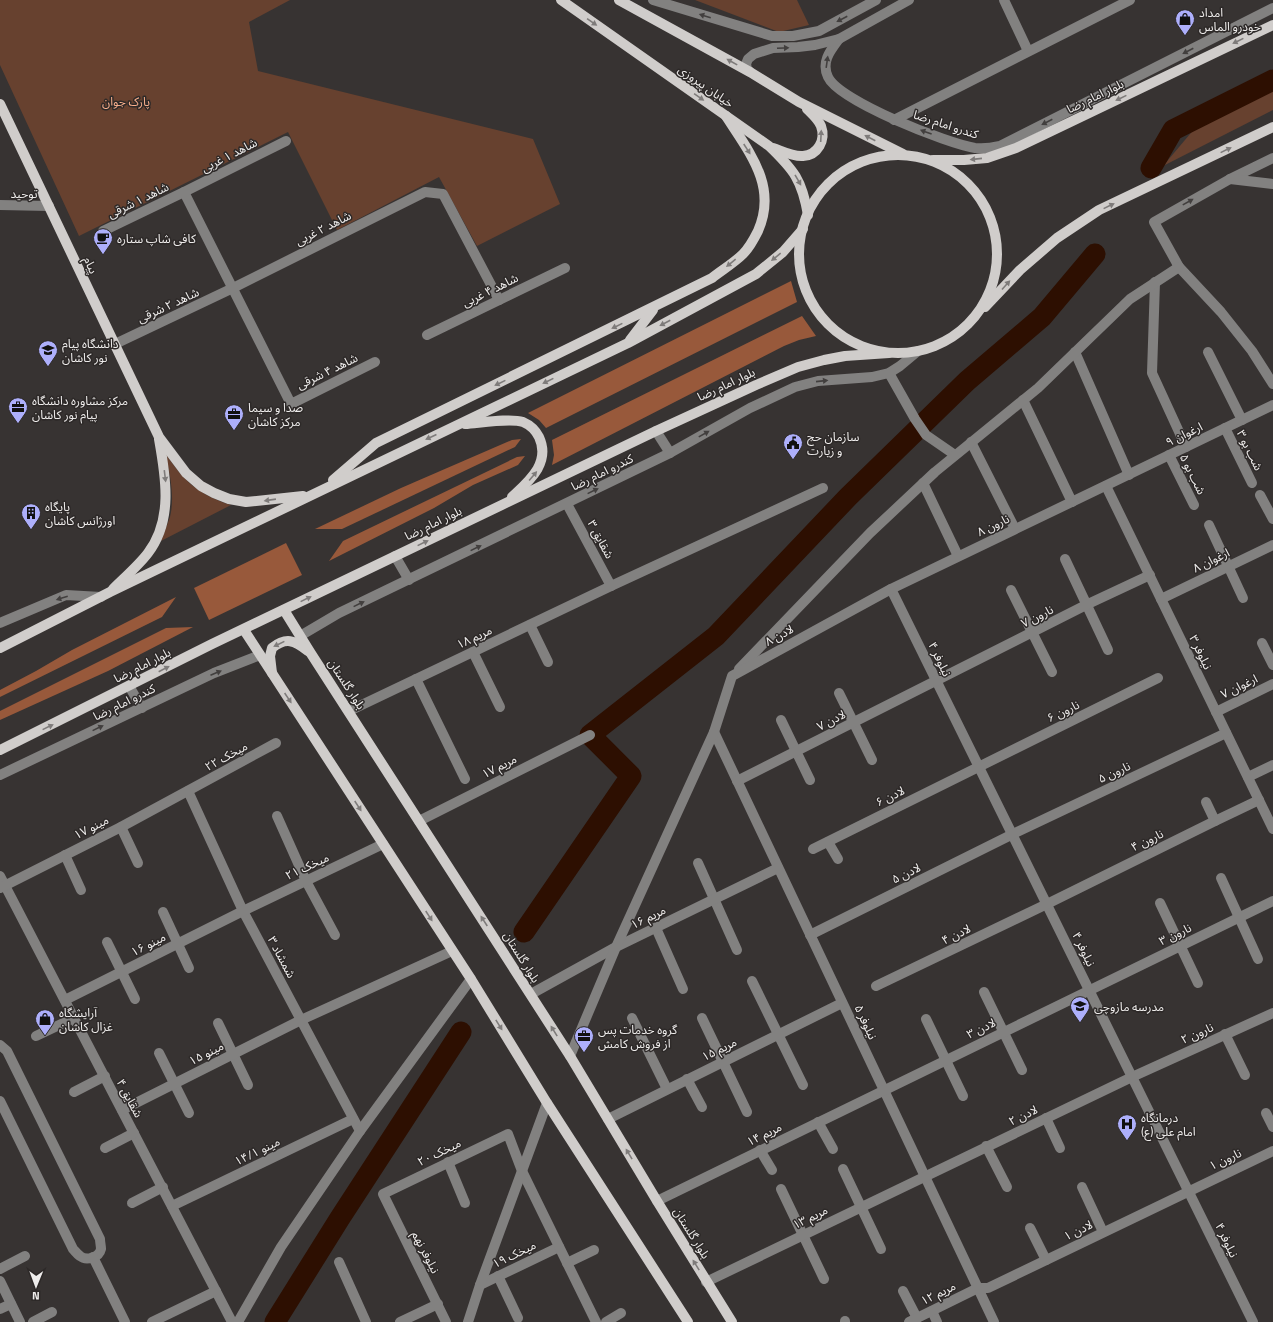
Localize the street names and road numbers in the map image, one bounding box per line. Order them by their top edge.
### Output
street label: خیابان پیروزی [674,60,738,112]
street label: بلوار امام رضا [1063,74,1127,118]
street label: کندرو امام رضا [911,105,982,144]
street label: شاهد ۱ غربی [198,133,260,177]
street label: شاهد ۱ شرقی [104,177,172,223]
street label: توحید [10,184,38,203]
street label: شاهد ۲ غربی [292,206,354,250]
street label: پیام [79,253,103,277]
street label: شاهد ۴ غربی [458,268,522,312]
street label: شاهد ۲ شرقی [134,282,202,328]
street label: شاهد ۴ شرقی [293,348,361,394]
street label: بلوار امام رضا [694,362,758,406]
street label: ارغوان ۹ [1162,417,1206,451]
street label: شب بو ۳ [1232,426,1268,474]
street label: کندرو امام رضا [568,448,637,495]
street label: شب بو ۵ [1175,450,1211,498]
street label: بلوار امام رضا [401,501,465,545]
street label: نارون ۸ [973,509,1013,541]
street label: شقایق ۳ [583,516,619,562]
street label: ارغوان ۸ [1189,543,1233,577]
street label: نارون ۷ [1017,600,1057,632]
street label: لادن ۸ [761,619,797,651]
street label: مریم ۱۸ [453,620,495,654]
street label: نیلوفر ۳ [1184,631,1218,673]
street label: نیلوفر ۴ [923,638,957,680]
street label: بلوار امام رضا [110,642,174,688]
street label: بلوار گلستان [323,655,371,713]
street label: ارغوان ۷ [1217,669,1261,703]
street label: کندرو امام رضا [90,678,159,725]
street label: نارون ۶ [1043,695,1083,727]
street label: لادن ۷ [813,705,849,735]
street label: میخک ۲۲ [201,736,251,776]
street label: مریم ۱۷ [478,749,520,783]
street label: نارون ۵ [1094,756,1134,788]
street label: لادن ۶ [872,781,908,811]
street label: مینو ۱۷ [70,810,112,844]
street label: نارون ۴ [1127,824,1167,856]
street label: میخک ۲۱ [282,848,332,884]
street label: لادن ۵ [888,858,924,888]
street label: مریم ۱۶ [627,900,669,934]
street label: نارون ۳ [1155,918,1195,950]
street label: لادن ۴ [938,919,974,949]
street label: مینو ۱۶ [127,927,169,961]
street label: بلوار گلستان [499,928,545,986]
street label: نیلوفر ۴ [1067,928,1101,970]
street label: شمشاد ۳ [263,933,301,981]
street label: نیلوفر ۵ [850,1001,882,1043]
street label: لادن ۳ [963,1013,999,1043]
street label: نارون ۲ [1177,1017,1217,1049]
street label: مریم ۱۵ [698,1032,740,1066]
street label: مینو ۱۵ [185,1036,227,1070]
street label: شقایق ۴ [112,1075,148,1121]
street label: لادن ۲ [1005,1100,1041,1130]
street label: مریم ۱۴ [743,1117,785,1151]
street label: مینو ۱۴/۱ [231,1132,283,1170]
street label: میخک ۲۰ [414,1133,464,1171]
street label: نارون ۱ [1205,1143,1245,1175]
street label: مریم ۱۳ [789,1200,831,1234]
street label: بلوار گلستان [669,1204,715,1262]
street label: لادن ۱ [1060,1215,1096,1245]
street label: نیلوفر ۴ [1210,1219,1244,1261]
street label: نیلوفر نهم [407,1227,445,1277]
street label: میخک ۱۹ [489,1235,539,1273]
street label: مریم ۱۲ [917,1276,959,1310]

